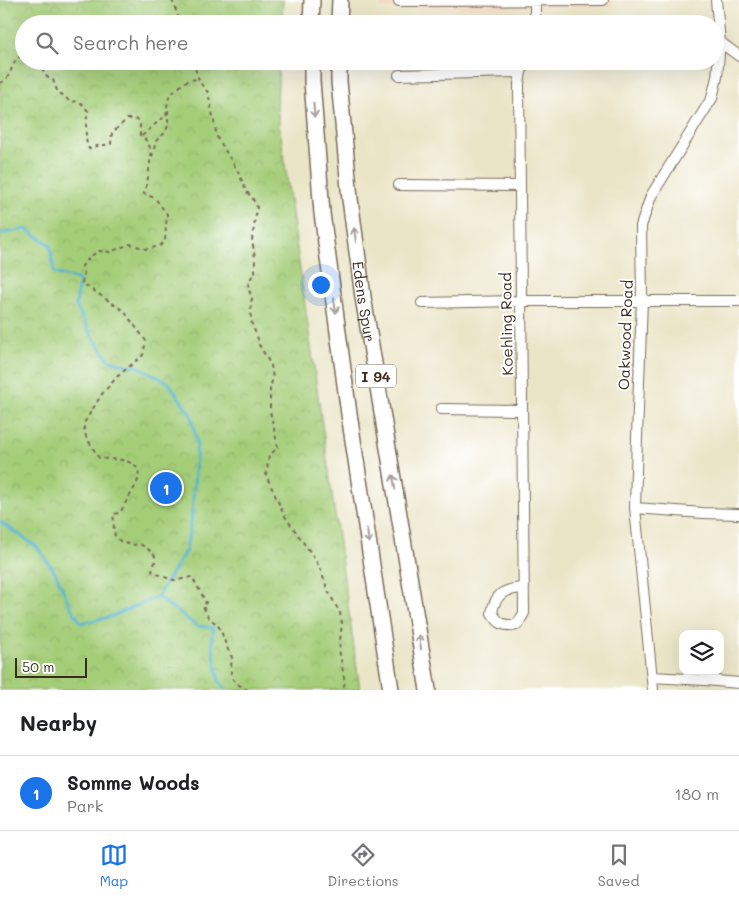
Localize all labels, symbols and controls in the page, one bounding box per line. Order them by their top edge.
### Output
search box [15,15,724,70]
icon: search [33,29,61,57]
text: Search here [73,30,189,55]
one-way arrow [309,102,319,118]
one-way arrow [350,227,360,243]
street label: Edens Spur [348,260,380,343]
your location [308,272,334,298]
street label: Koehling Road [495,272,517,376]
street label: Oakwood Road [613,280,637,390]
one-way arrow [330,298,340,314]
road number: I 94 [356,364,396,388]
pin: 1 [150,469,182,507]
one-way arrow [388,474,398,490]
one-way arrow [363,528,373,544]
map controls [679,630,724,675]
button: layers [679,630,724,675]
one-way arrow [415,634,425,650]
scale bar [15,655,88,678]
text: 50 m [22,657,54,676]
text: Nearby [20,709,97,736]
text: Somme Woods [67,770,200,795]
text: 1 [32,783,40,804]
text: 180 m [674,783,719,804]
text: Park [67,795,103,816]
tab: Map [100,841,128,890]
tab: Directions [327,841,399,890]
tab: Saved [598,841,639,890]

